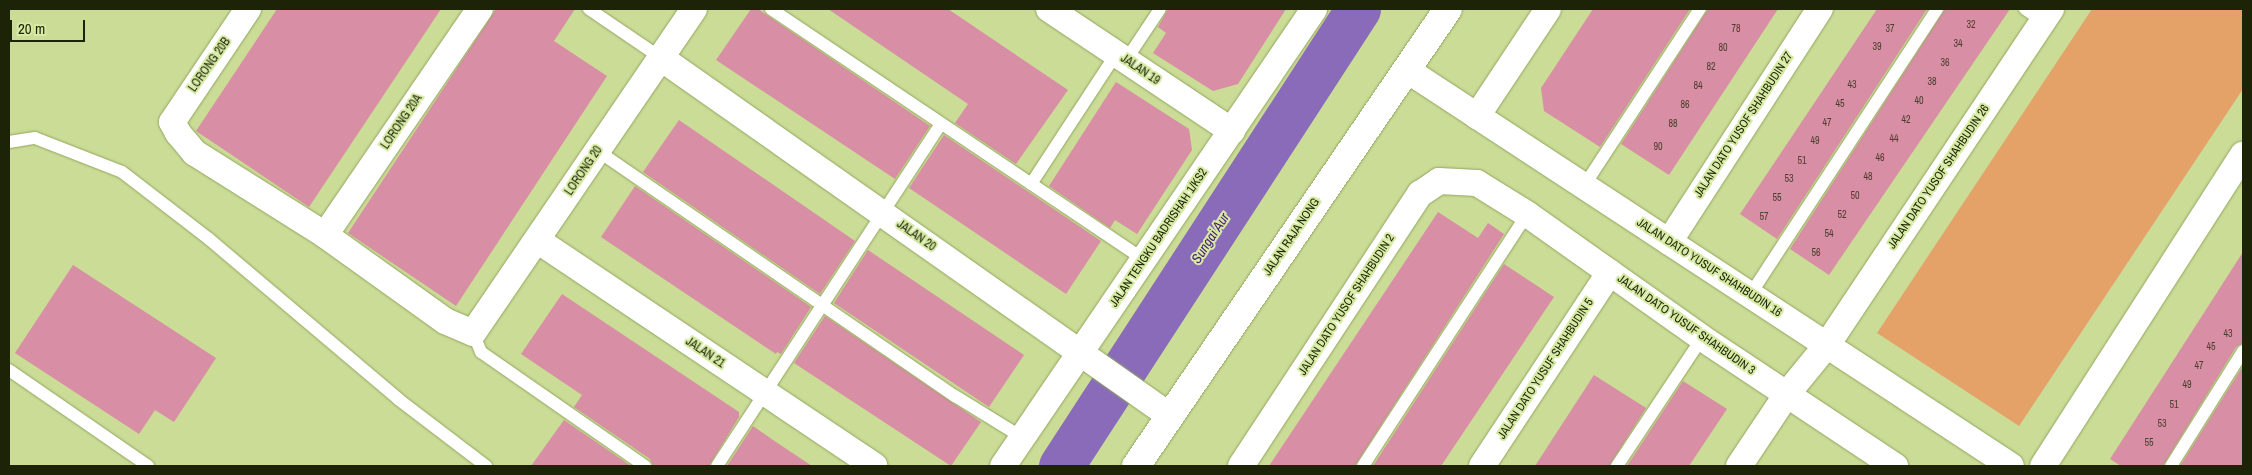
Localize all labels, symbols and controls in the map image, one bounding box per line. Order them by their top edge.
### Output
scale bar [12,10,88,42]
text: 20 m [18,18,45,39]
house number: 32 [1966,19,1976,31]
house number: 78 [1731,23,1741,35]
house number: 37 [1885,23,1895,35]
street label: LORONG 20B [186,35,234,95]
house number: 34 [1953,38,1963,50]
house number: 39 [1872,41,1882,53]
house number: 80 [1718,42,1728,54]
street label: JALAN DATO YUSOF SHAHBUDIN 27 [1691,49,1797,201]
street label: JALAN 19 [1118,52,1162,88]
house number: 36 [1940,57,1950,69]
house number: 82 [1706,61,1716,73]
house number: 38 [1927,76,1937,88]
house number: 43 [1847,79,1857,91]
house number: 84 [1693,80,1703,92]
street label: LORONG 20A [378,92,426,152]
house number: 40 [1914,95,1924,107]
house number: 45 [1835,98,1845,110]
house number: 86 [1680,99,1690,111]
street label: JALAN DATO YUSOF SHAHBUDIN 26 [1885,102,1993,252]
house number: 42 [1901,114,1911,126]
house number: 47 [1822,117,1832,129]
house number: 88 [1668,118,1678,130]
house number: 44 [1889,133,1899,145]
house number: 49 [1810,135,1820,147]
house number: 90 [1653,141,1663,153]
street label: LORONG 20 [562,144,606,198]
house number: 46 [1875,152,1885,164]
house number: 51 [1797,155,1807,167]
street label: JALAN TENGKU BADRISHAH 1/KS2 [1107,166,1211,310]
house number: 48 [1863,171,1873,183]
house number: 53 [1784,173,1794,185]
house number: 50 [1850,190,1860,202]
house number: 55 [1772,192,1782,204]
street label: JALAN RAJA NONG [1261,195,1323,279]
water label: Sungai Aur [1187,209,1233,267]
house number: 52 [1837,209,1847,221]
house number: 57 [1759,211,1769,223]
street label: JALAN DATO YUSUF SHAHBUDIN 16 [1634,216,1784,320]
street label: JALAN 20 [894,217,938,255]
house number: 54 [1824,228,1834,240]
street label: JALAN DATO YUSOF SHAHBUDIN 2 [1296,232,1398,378]
house number: 56 [1811,247,1821,259]
street label: JALAN DATO YUSUF SHAHBUDIN 3 [1614,272,1758,378]
street label: JALAN DATO YUSUF SHAHBUDIN 5 [1495,296,1597,442]
house number: 43 [2223,328,2233,340]
street label: JALAN 21 [683,335,727,371]
house number: 45 [2206,341,2216,353]
house number: 47 [2194,360,2204,372]
house number: 49 [2182,379,2192,391]
house number: 51 [2169,399,2179,411]
house number: 53 [2157,418,2167,430]
house number: 55 [2144,437,2154,449]

